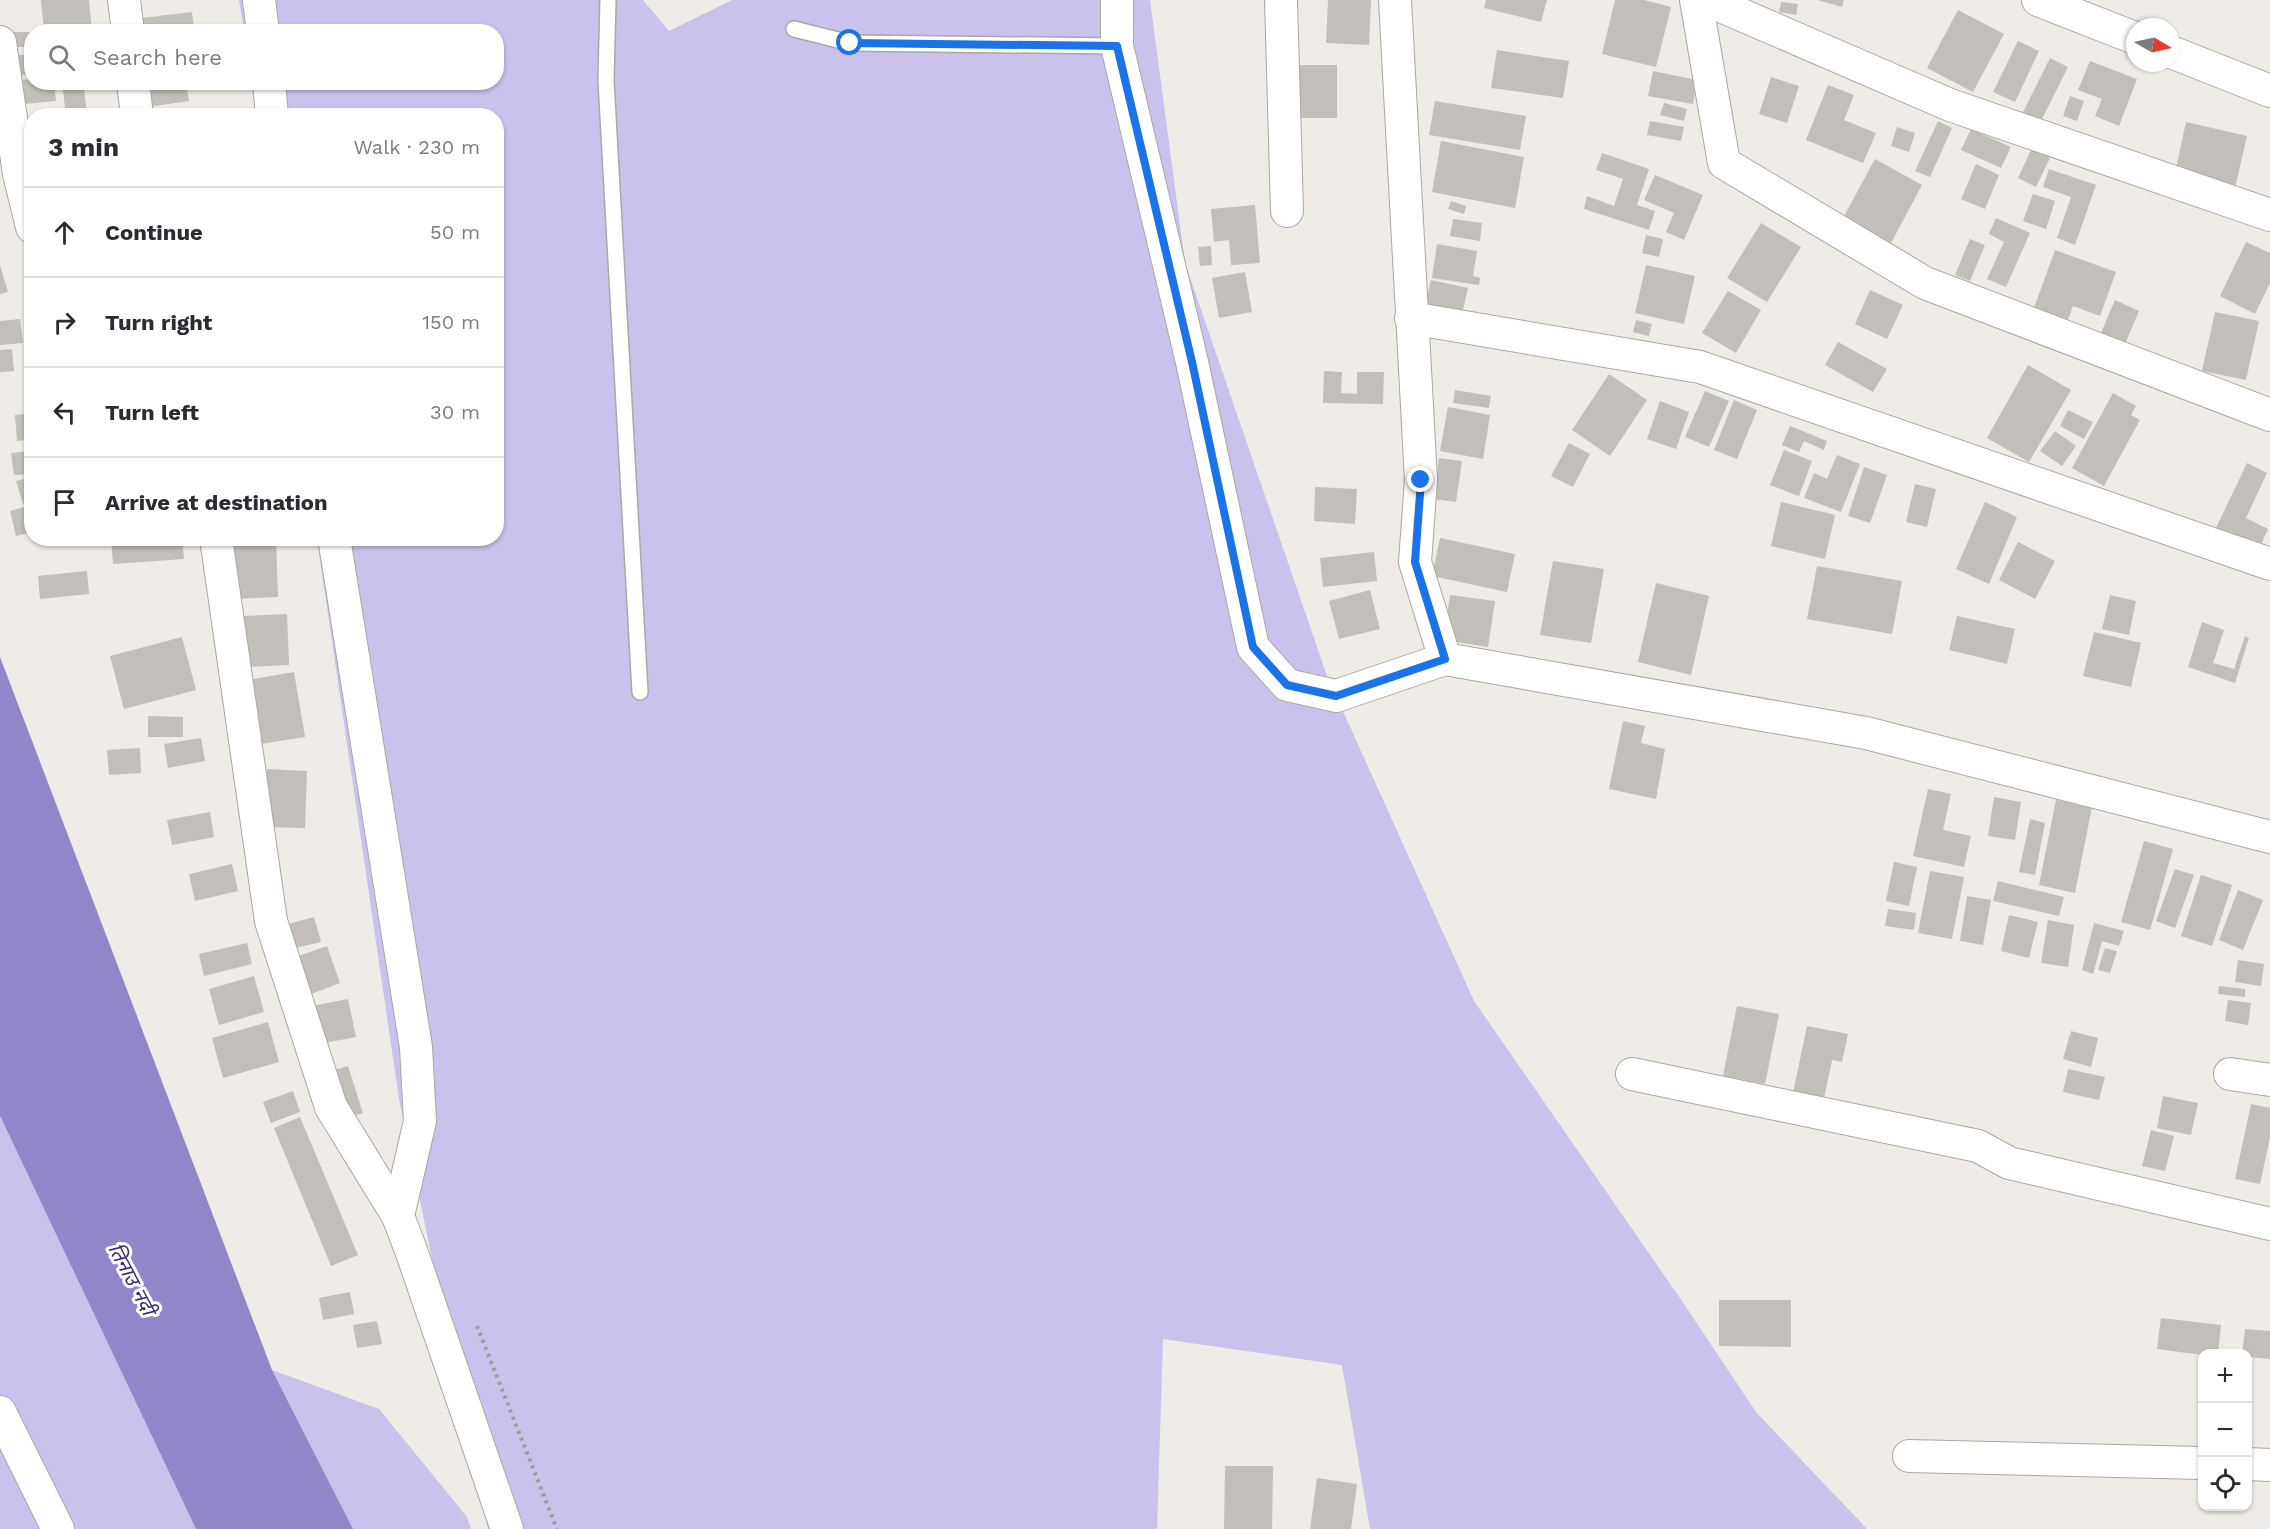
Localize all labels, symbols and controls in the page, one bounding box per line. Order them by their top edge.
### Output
north arrow [2126,18,2180,72]
search box [24,24,504,90]
route start [836,29,862,55]
icon: search [45,41,78,74]
text: Search here [93,45,222,70]
text: 3 min [48,132,119,162]
text: Walk · 230 m [353,135,480,159]
icon: ahead [48,216,81,249]
text: Continue [105,220,203,245]
text: 50 m [430,220,480,244]
icon: right [48,306,81,339]
text: Turn right [105,310,212,335]
text: 150 m [422,310,480,334]
icon: left [48,396,81,429]
text: Turn left [105,400,199,425]
text: 30 m [430,400,480,424]
route end [1407,466,1433,492]
icon: arrive [48,486,81,519]
text: Arrive at destination [105,490,328,515]
water label: तिनाउ नदी [103,1239,163,1322]
map controls [2198,1349,2252,1511]
button: + [2198,1349,2252,1403]
button: − [2198,1403,2252,1457]
button: locate [2198,1457,2252,1511]

